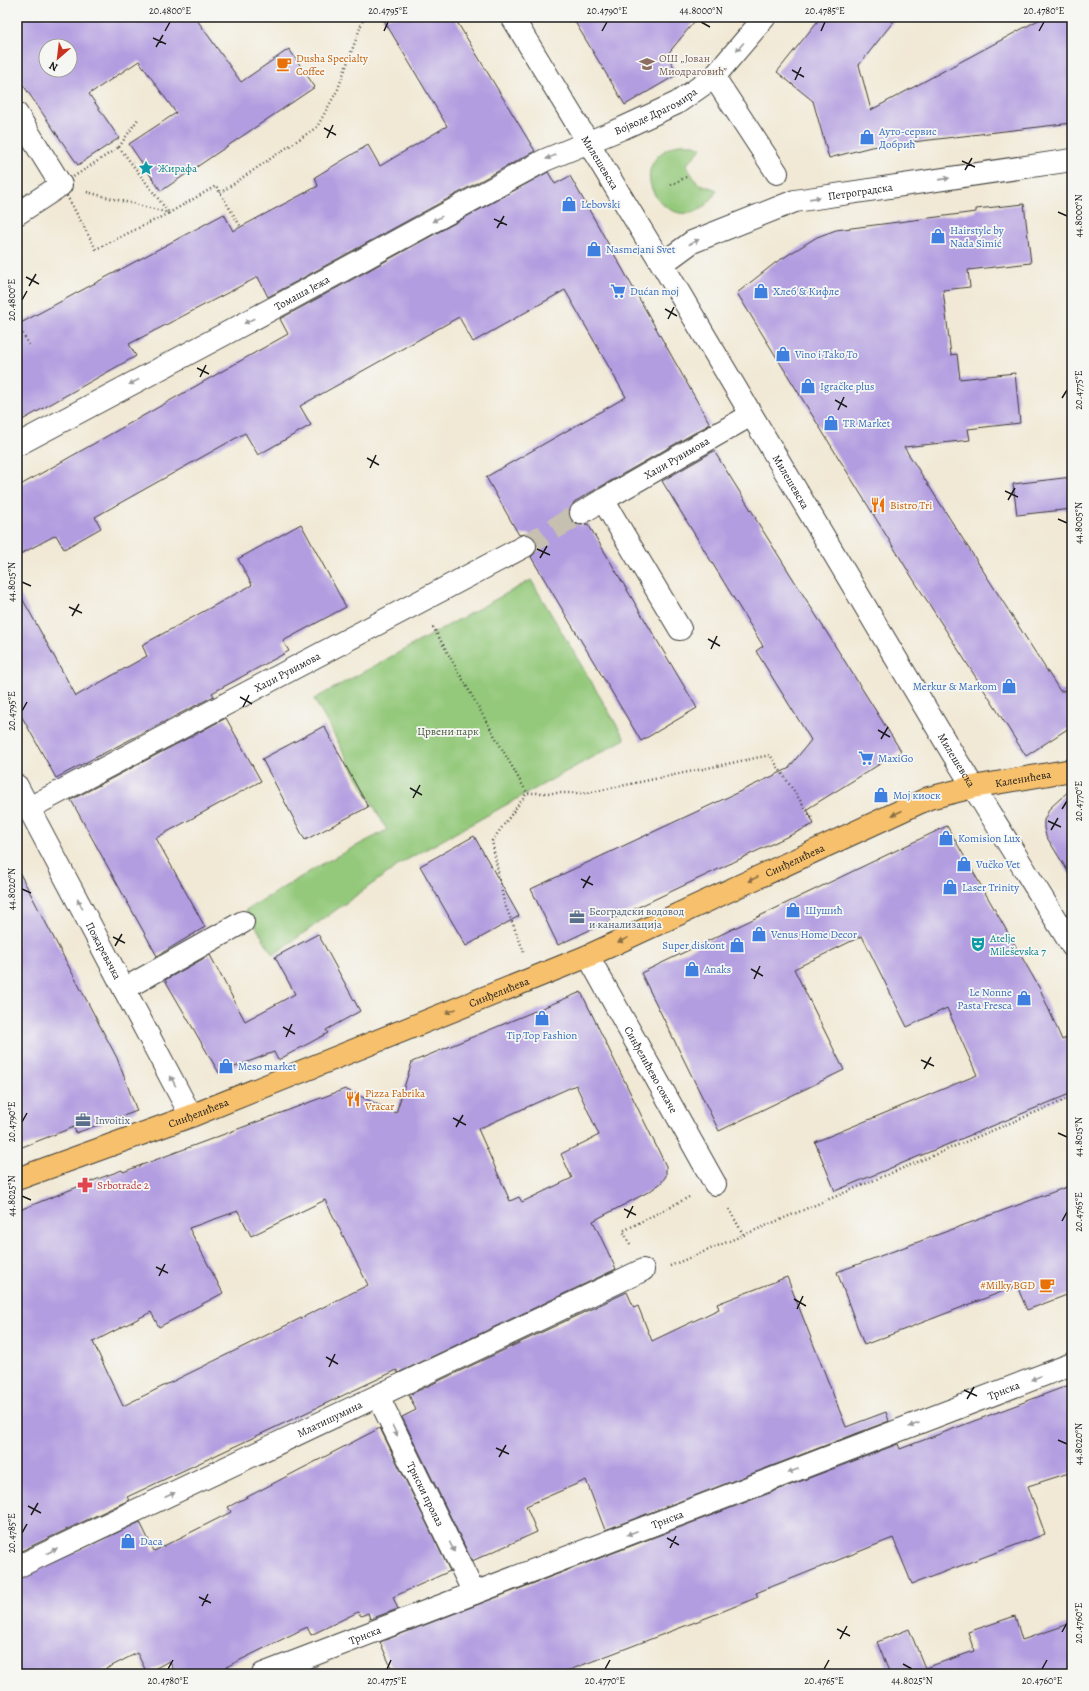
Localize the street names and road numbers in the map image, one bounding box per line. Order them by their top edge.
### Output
street label: Војводе Драгомира [612,84,701,139]
street label: Милешевска [578,133,622,193]
street label: Петроградска [827,180,895,204]
street label: Томаша Јежа [272,272,333,314]
street label: Хаџи Рувимова [641,433,713,483]
street label: Милешевска [769,452,813,513]
street label: Хаџи Рувимова [252,648,324,696]
street label: Милешевска [934,731,979,791]
street label: Каленићева [994,767,1053,791]
street label: Синђелићева [763,840,828,881]
street label: Пожаревачка [82,919,125,983]
street label: Синђелићева [467,973,532,1011]
street label: Синђелићево сокаче [621,1024,681,1116]
street label: Синђелићева [166,1094,232,1132]
street label: Трнска [985,1377,1023,1404]
street label: Млатишумина [295,1397,366,1441]
street label: Трнски пролаз [403,1459,447,1529]
street label: Трнска [649,1506,687,1532]
street label: Трнска [347,1622,384,1648]

